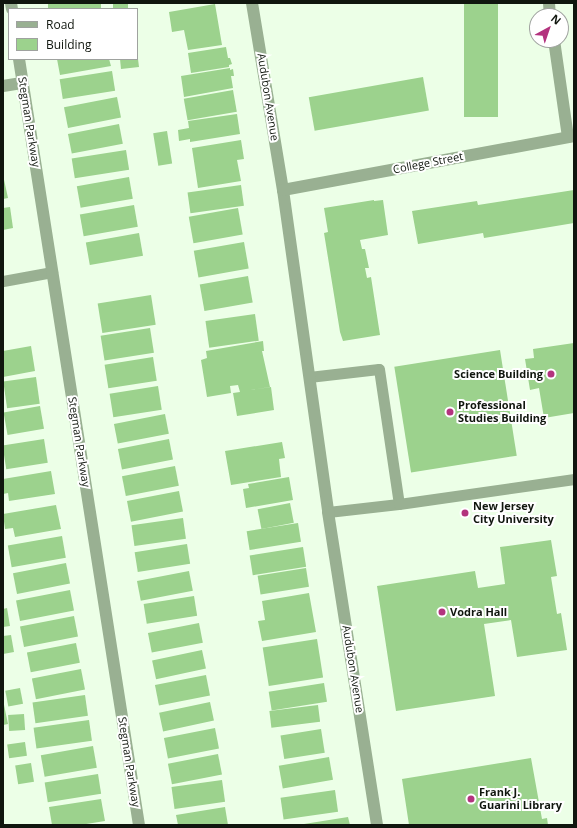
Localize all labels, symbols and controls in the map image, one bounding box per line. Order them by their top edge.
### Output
legend [8,8,138,60]
north arrow [529,8,569,48]
text: N [548,11,565,28]
text: Road [46,16,75,33]
text: Building [46,36,91,53]
street label: Audubon Avenue [255,52,281,142]
street label: Stegman Parkway [15,76,43,168]
street label: College Street [392,150,464,176]
place label: Science Building [454,367,543,381]
marker: Science Building [546,369,556,379]
street label: Stegman Parkway [65,396,93,488]
place label: Professional Studies Building [458,399,546,425]
marker: Professional Studies Building [445,407,455,417]
place label: New Jersey City University [473,500,554,526]
marker: New Jersey City University [460,508,470,518]
place label: Vodra Hall [450,605,507,619]
marker: Vodra Hall [437,607,447,617]
street label: Audubon Avenue [340,624,366,714]
street label: Stegman Parkway [115,716,143,808]
place label: Frank J. Guarini Library [479,786,562,812]
marker: Frank J. Guarini Library [466,794,476,804]

